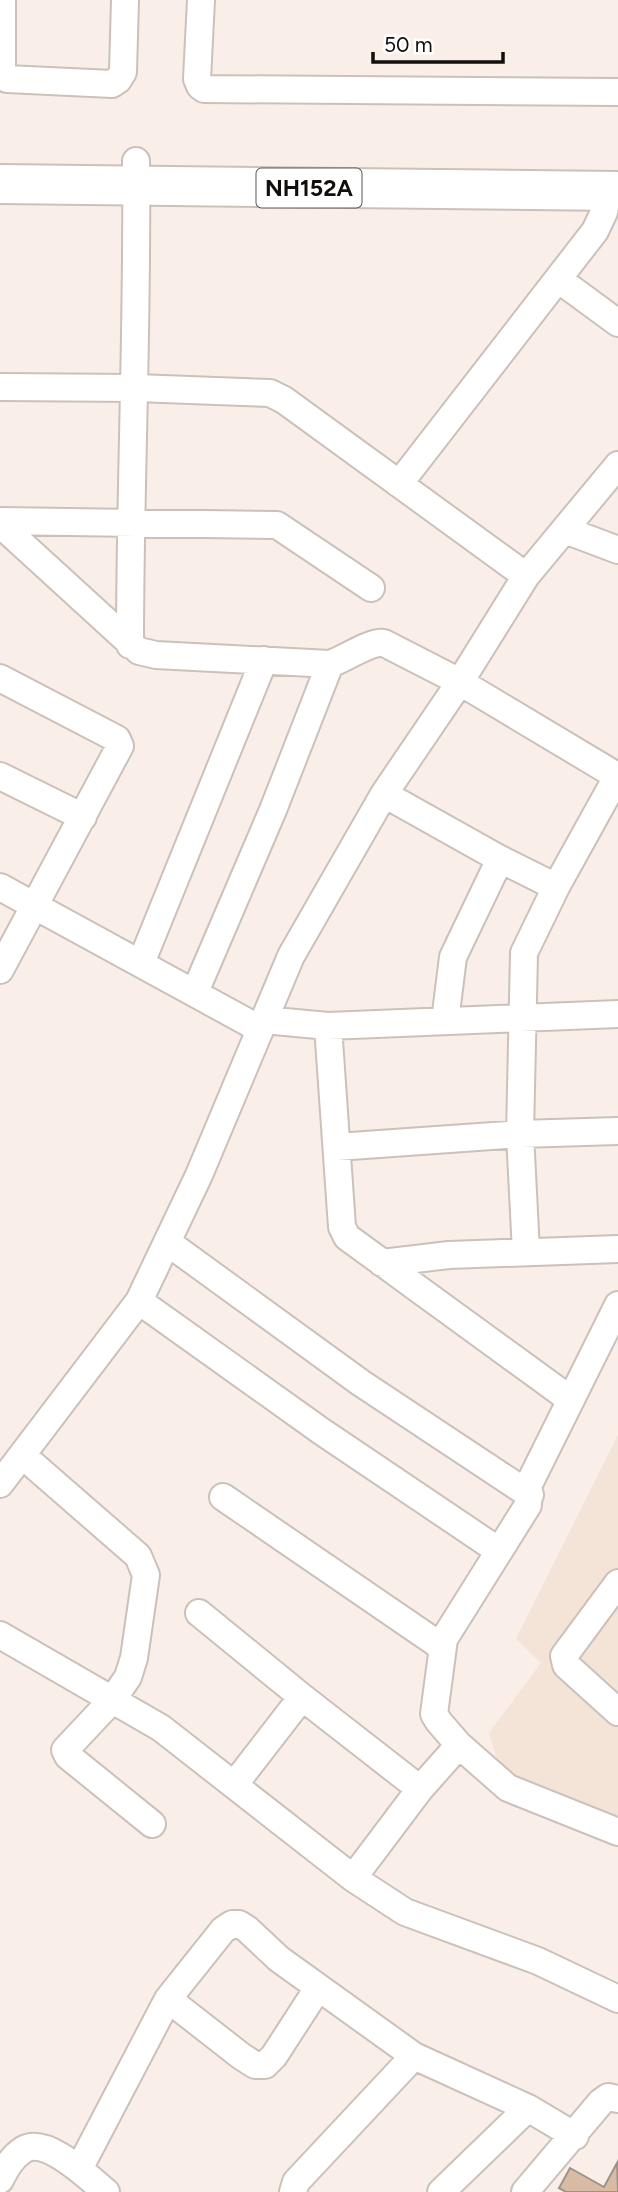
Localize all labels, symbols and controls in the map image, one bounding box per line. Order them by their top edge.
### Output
scale bar [373,21,503,65]
text: 50 m [384,32,433,57]
road number: NH152A [256,168,362,208]

